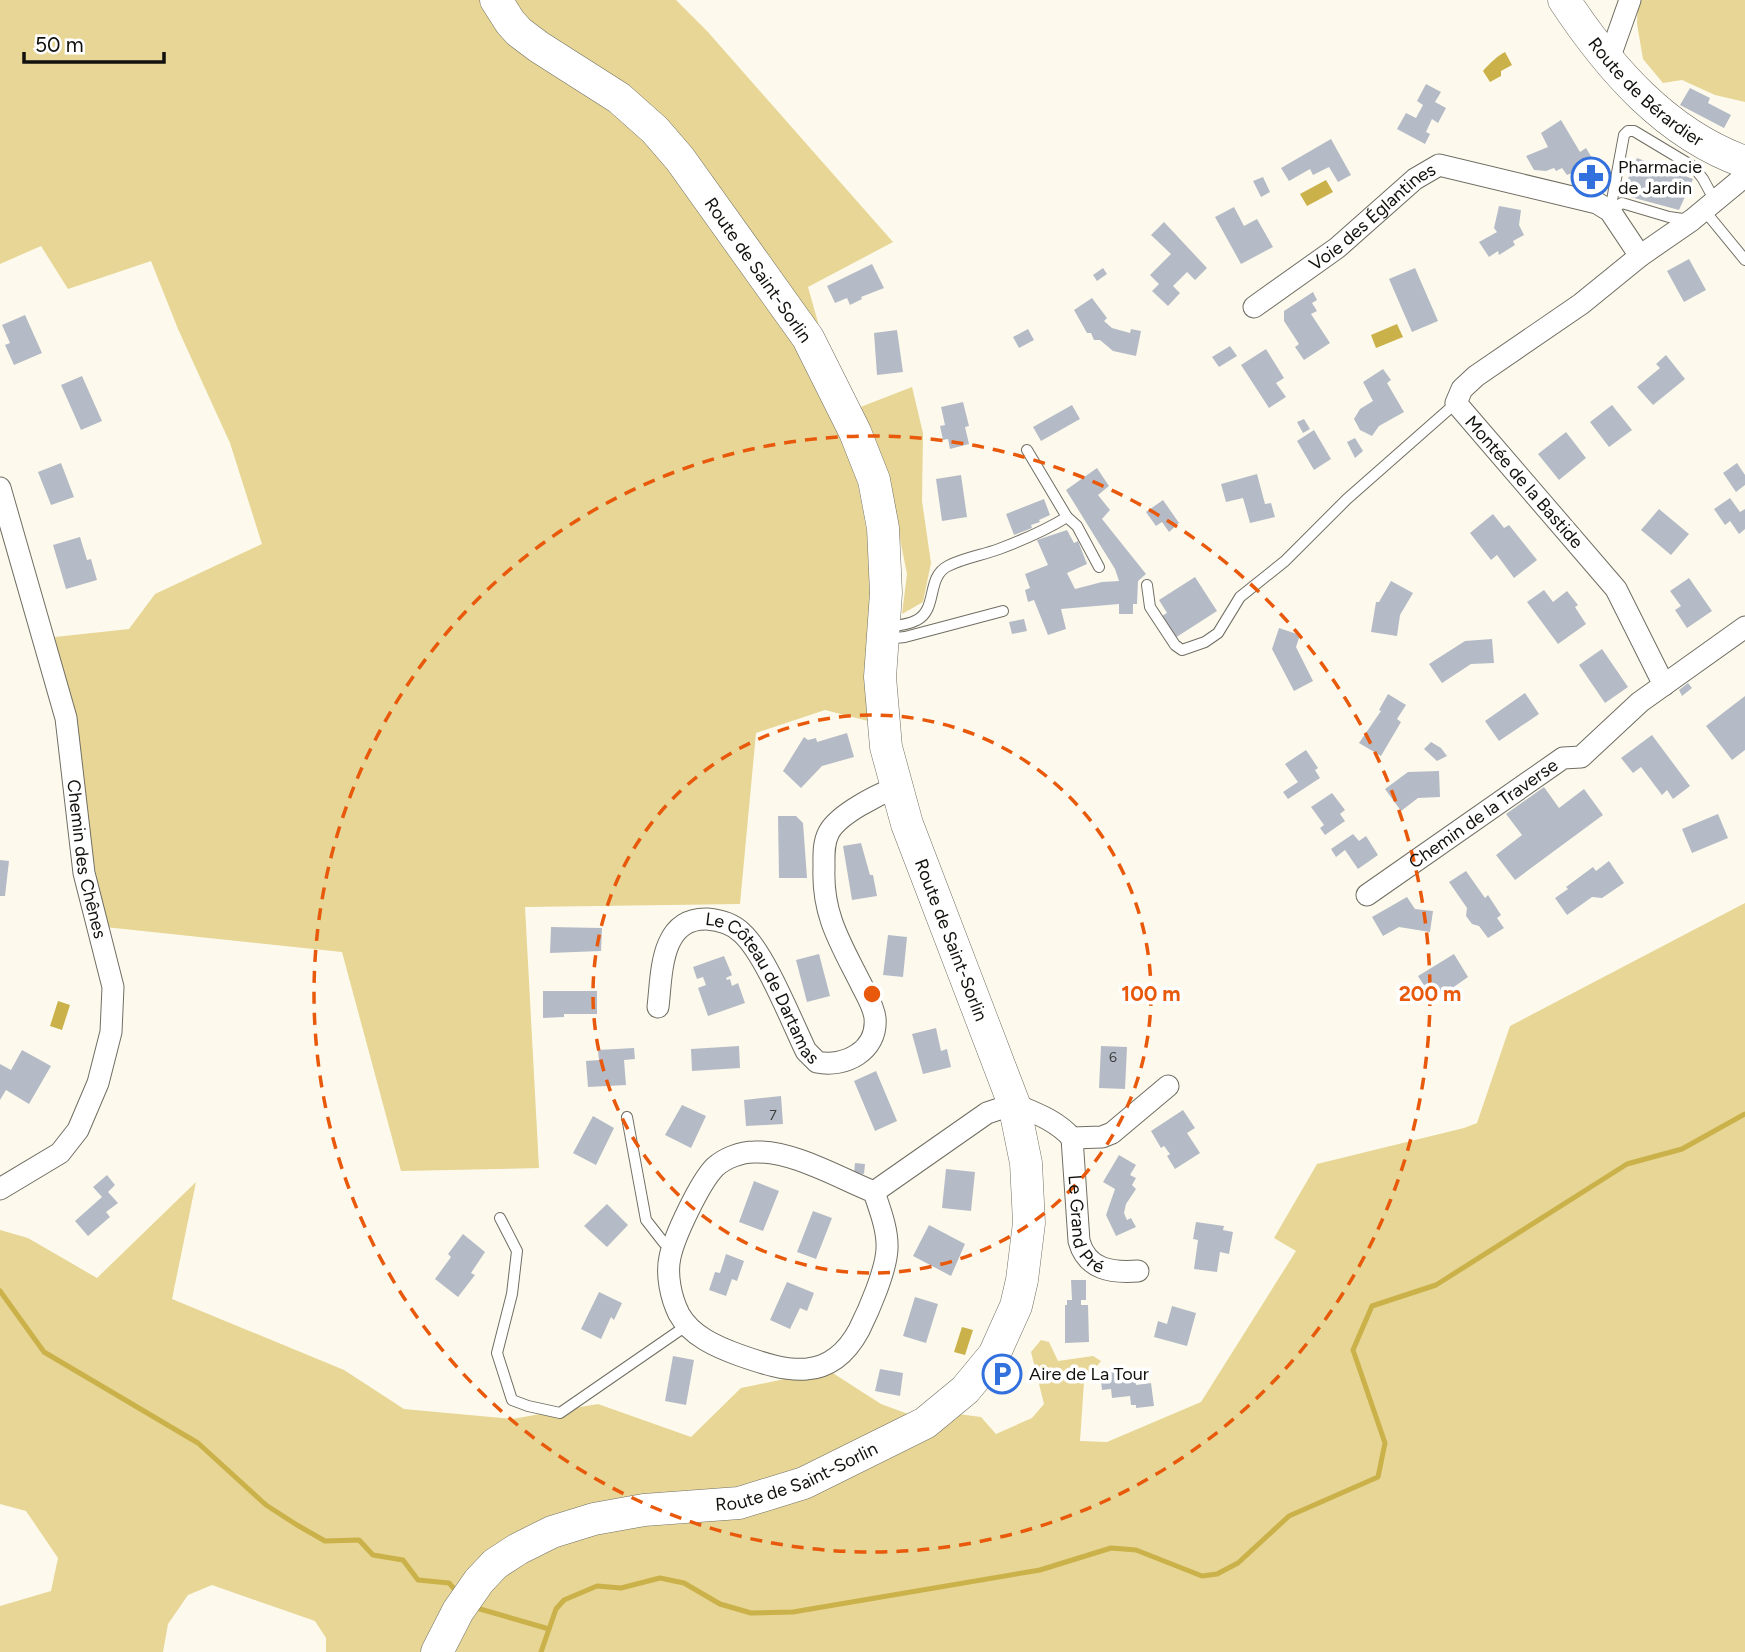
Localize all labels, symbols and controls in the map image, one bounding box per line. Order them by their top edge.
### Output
scale bar [24,21,164,65]
text: 50 m [35,32,84,57]
street label: Route de Bérardier [1583,33,1707,151]
pharmacy icon: Pharmacie de Jardin [1570,156,1612,198]
place label: Pharmacie de Jardin [1618,156,1702,199]
street label: Voie des Églantines [1305,158,1439,275]
street label: Route de Saint-Sorlin [700,193,816,347]
street label: Montée de la Bastide [1460,411,1588,553]
street label: Chemin de la Traverse [1405,754,1562,873]
street label: Chemin des Chênes [62,778,111,941]
street label: Route de Saint-Sorlin [910,856,992,1024]
street label: Le Côteau de Dartamas [704,908,824,1069]
text: 100 m [1121,981,1181,1006]
text: 200 m [1399,981,1461,1006]
centre of rings [860,982,884,1006]
house number: 6 [1109,1049,1117,1066]
house number: 7 [769,1107,777,1124]
street label: Le Grand Pré [1064,1174,1108,1278]
parking icon: Aire de La Tour [981,1353,1023,1395]
place label: Aire de La Tour [1029,1363,1149,1385]
street label: Route de Saint-Sorlin [715,1437,881,1516]

